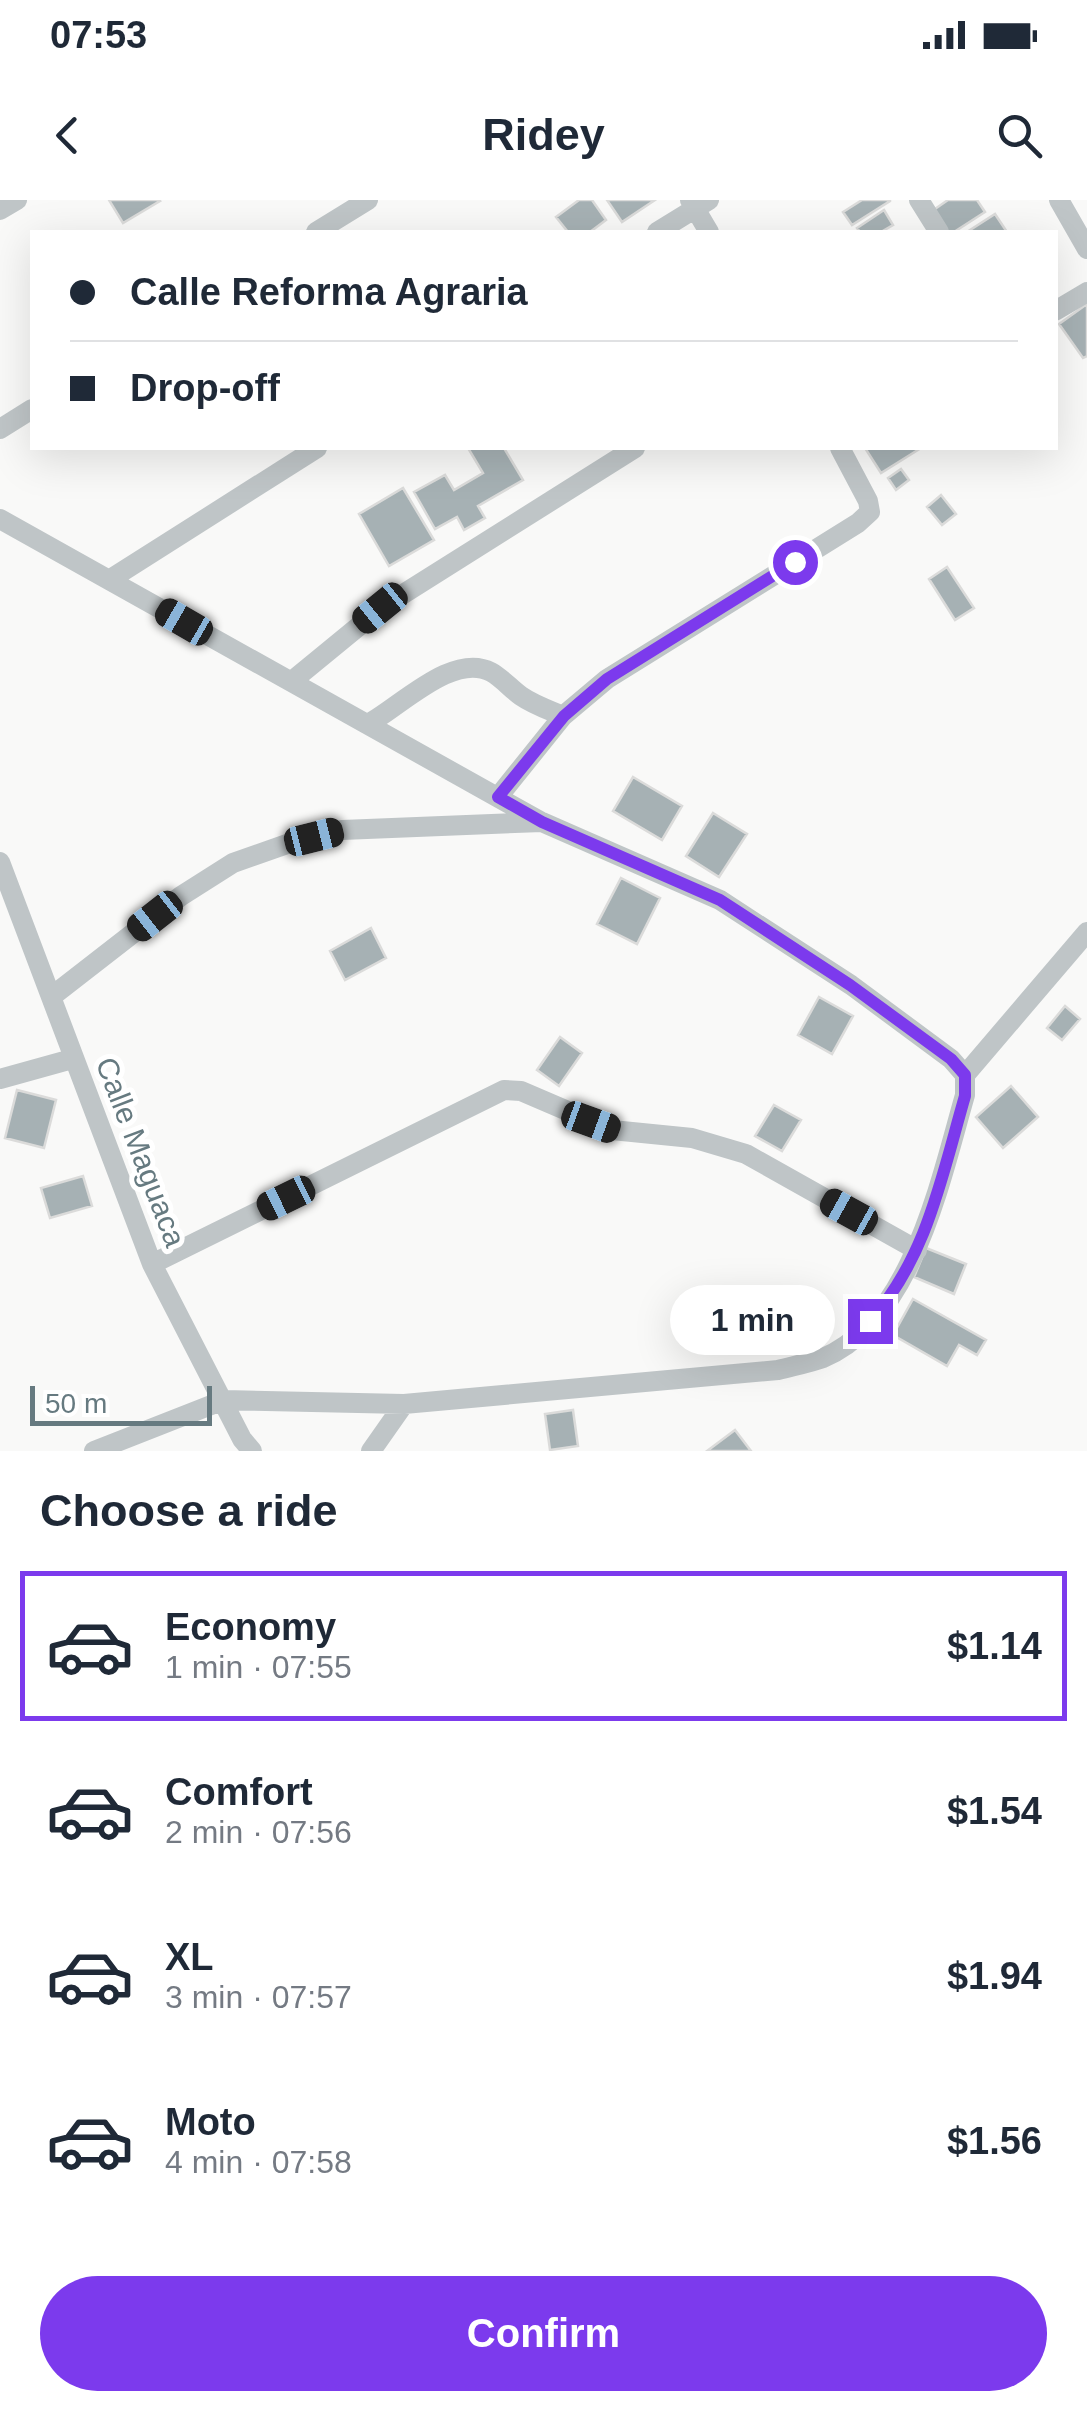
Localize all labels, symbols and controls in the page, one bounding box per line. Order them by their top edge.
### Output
text: 07:53 [50,14,147,56]
icon: back [40,108,95,163]
icon: search [992,108,1047,163]
text: Ridey [482,109,605,160]
text: Calle Reforma Agraria [130,271,528,313]
text: Drop-off [130,367,280,409]
route start [773,540,818,585]
car [347,577,413,639]
car [151,594,217,650]
car [281,815,347,859]
car [122,886,188,946]
street label: Calle Maguaca [90,1053,192,1252]
car [558,1098,624,1146]
car [252,1171,320,1225]
car [815,1184,883,1240]
callout: 1 min [670,1286,835,1356]
route end [848,1299,893,1344]
text: 1 min [711,1302,794,1338]
scale bar [30,1381,212,1426]
text: 50 m [45,1388,107,1419]
text: Choose a ride [40,1485,338,1536]
icon: car [45,1601,135,1691]
text: Economy [165,1606,336,1648]
text: $1.14 [947,1625,1042,1667]
text: 1 min · 07:55 [165,1649,352,1685]
icon: car [45,1766,135,1856]
text: Comfort [165,1771,313,1813]
text: $1.54 [947,1790,1042,1832]
text: 2 min · 07:56 [165,1814,352,1850]
icon: car [45,1931,135,2021]
text: XL [165,1936,214,1978]
text: $1.94 [947,1955,1042,1997]
text: 3 min · 07:57 [165,1979,352,2015]
icon: car [45,2096,135,2186]
text: Moto [165,2101,256,2143]
text: $1.56 [947,2120,1042,2162]
text: 4 min · 07:58 [165,2144,352,2180]
button: Confirm [40,2276,1047,2391]

